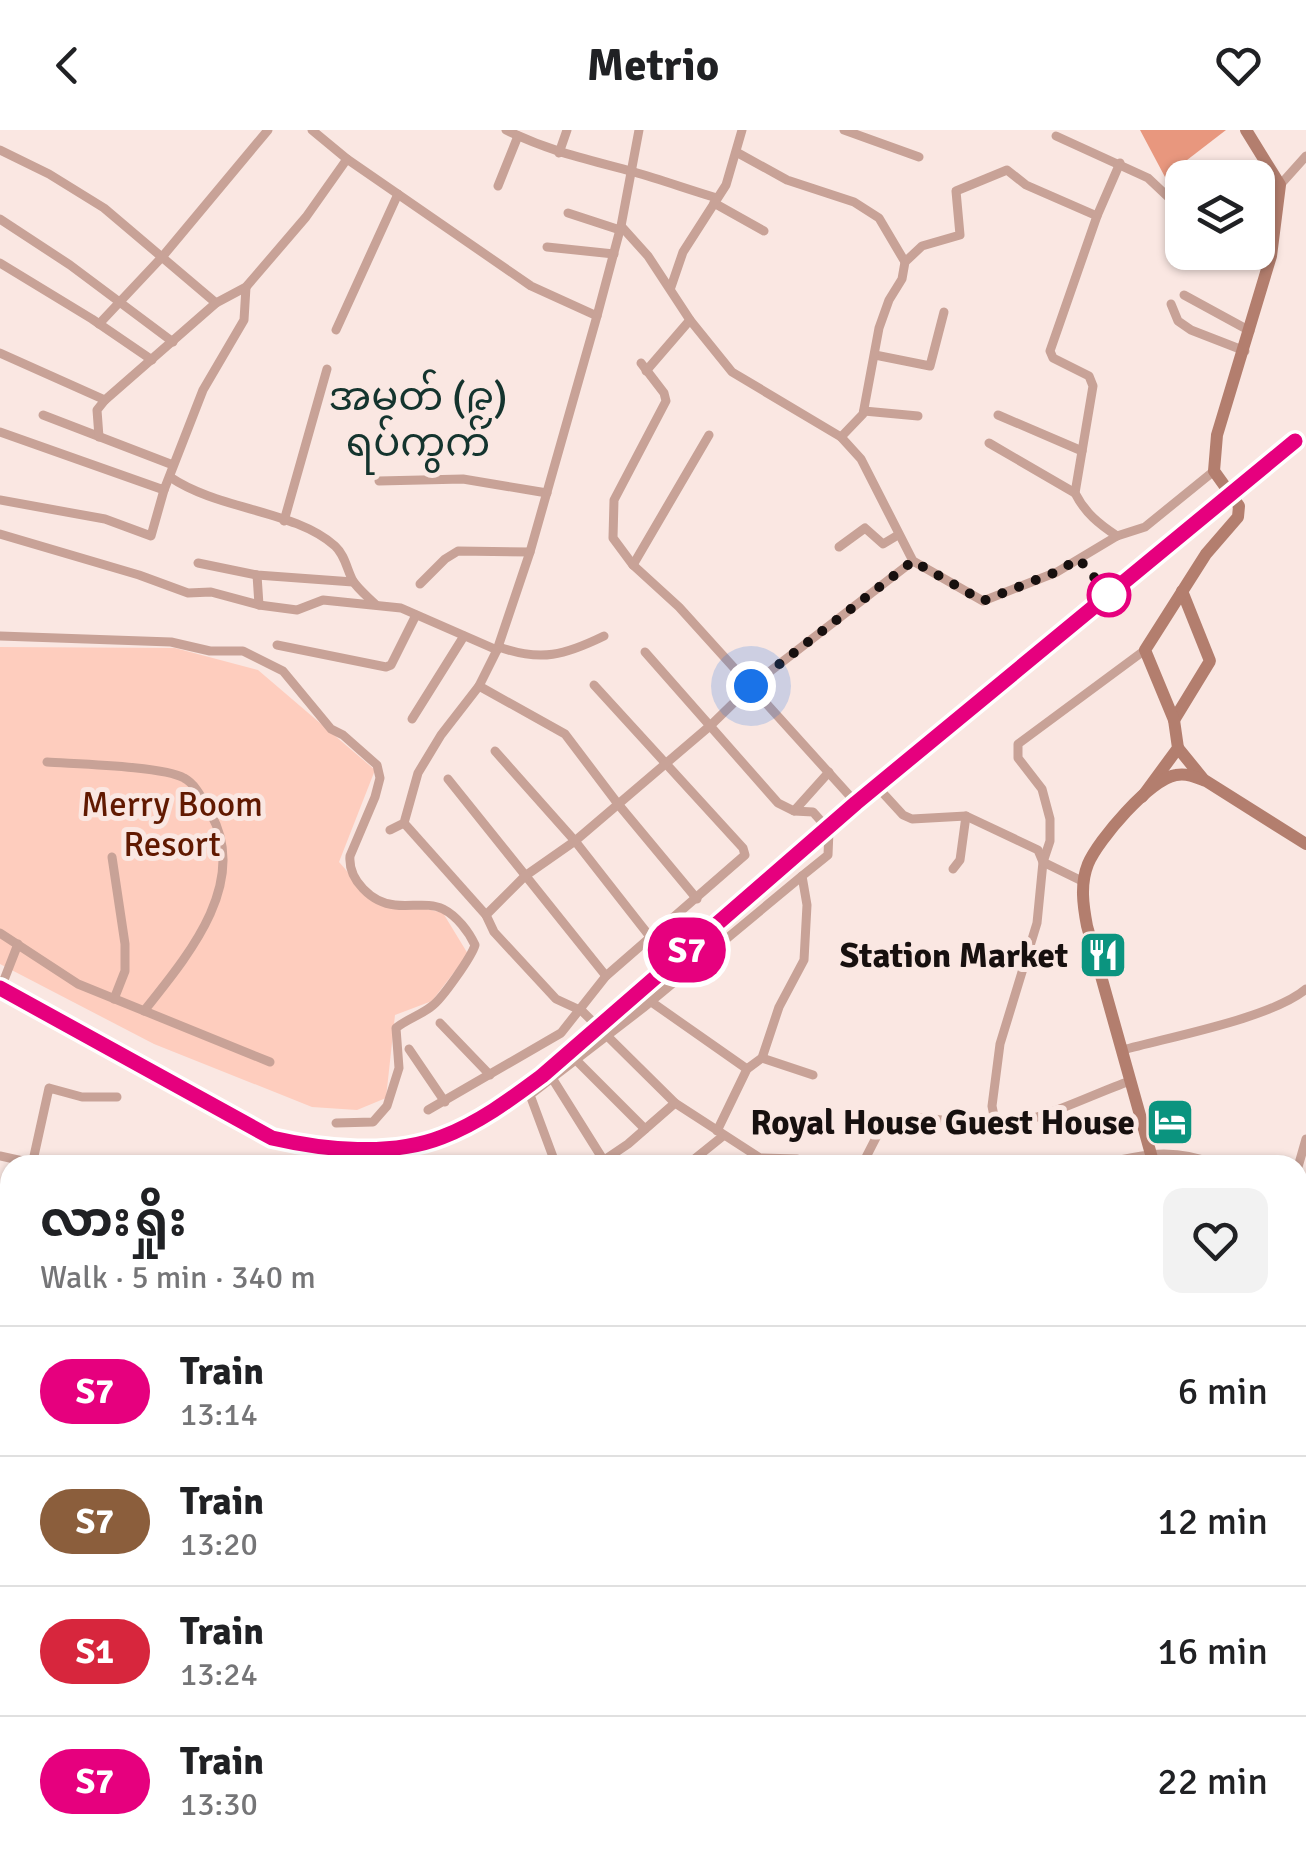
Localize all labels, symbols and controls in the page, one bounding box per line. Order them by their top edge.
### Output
icon: back [40,38,95,93]
text: Metrio [587,38,719,93]
icon: heart [1211,38,1266,93]
map controls [1165,160,1275,270]
button: layers [1165,160,1275,270]
district label: အမှတ် (၉) ရပ်ကွက် [329,369,507,475]
unlabelled marker [1088,574,1130,616]
your location [726,661,776,711]
park label: Merry Boom Resort [81,783,263,866]
line badge: S7 [642,918,732,982]
text: S7 [668,929,706,972]
restaurant icon: Station Market [1077,929,1129,981]
place label: Station Market [840,934,1068,977]
hotel icon: Royal House Guest House [1144,1096,1196,1148]
place label: Royal House Guest House [750,1101,1135,1144]
button: heart [1163,1188,1268,1293]
text: လားရှိုး [40,1191,187,1250]
text: Walk · 5 min · 340 m [40,1258,316,1297]
text: Train [180,1348,264,1395]
text: 6 min [1178,1368,1268,1415]
text: S7 [76,1370,114,1413]
text: 13:14 [180,1395,258,1434]
text: Train [180,1478,264,1525]
text: 12 min [1157,1498,1268,1545]
text: S7 [76,1500,114,1543]
text: 13:20 [180,1525,258,1564]
text: Train [180,1608,264,1655]
text: 16 min [1157,1628,1268,1675]
text: S1 [76,1630,114,1673]
text: 13:24 [180,1655,258,1694]
text: Train [180,1738,264,1785]
text: 22 min [1157,1758,1268,1805]
text: S7 [76,1760,114,1803]
text: 13:30 [180,1785,258,1824]

